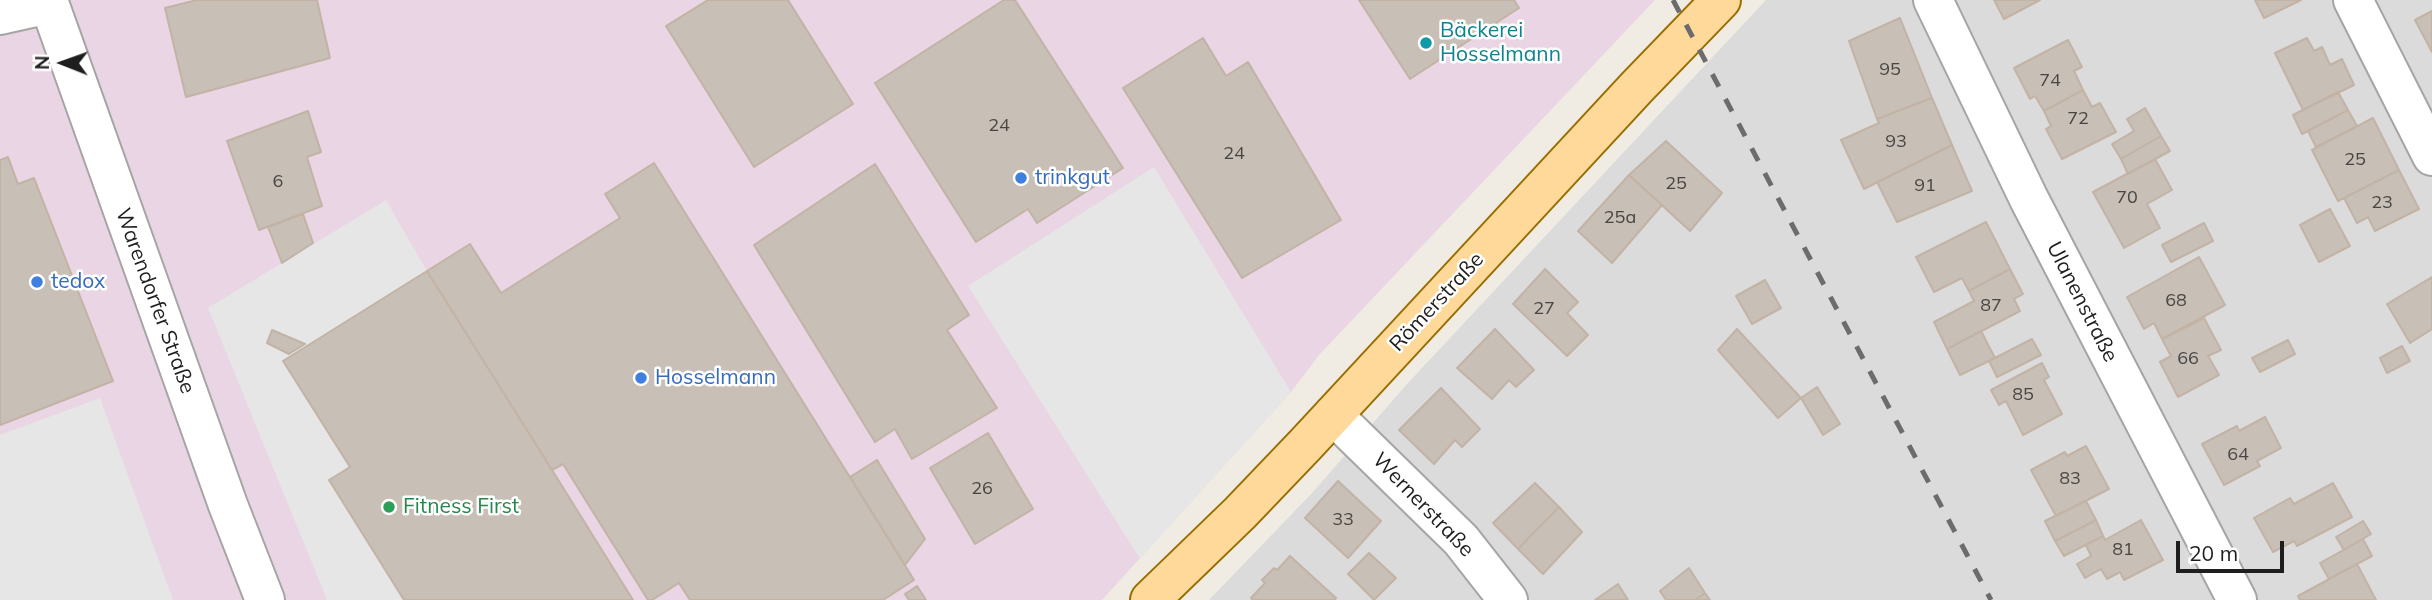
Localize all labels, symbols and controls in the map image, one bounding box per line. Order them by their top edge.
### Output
place label: Bäckerei Hosselmann [1440,18,1561,68]
north arrow [28,28,98,98]
marker: Bäckerei Hosselmann [1418,35,1434,51]
text: N [30,55,54,70]
house number: 95 [1879,59,1901,81]
house number: 74 [2039,70,2061,92]
house number: 72 [2067,108,2089,130]
house number: 24 [988,115,1010,137]
house number: 93 [1885,131,1907,153]
house number: 24 [1223,143,1245,165]
house number: 25 [2344,149,2366,171]
place label: trinkgut [1035,165,1110,191]
marker: trinkgut [1013,170,1029,186]
house number: 6 [273,171,283,193]
house number: 25 [1665,173,1687,195]
house number: 91 [1914,175,1936,197]
house number: 70 [2116,187,2138,209]
house number: 23 [2371,192,2393,214]
street label: Warendorfer Straße [110,205,200,397]
house number: 25a [1604,207,1636,229]
street label: Ulanenstraße [2041,238,2123,366]
street label: Römerstraße [1385,247,1489,357]
place label: tedox [51,269,105,295]
marker: tedox [29,274,45,290]
house number: 68 [2165,290,2187,312]
house number: 87 [1980,295,2002,317]
house number: 27 [1533,298,1555,320]
house number: 66 [2177,348,2199,370]
place label: Hosselmann [655,365,776,391]
marker: Hosselmann [633,370,649,386]
house number: 85 [2012,384,2034,406]
house number: 64 [2227,444,2249,466]
street label: Wernerstraße [1367,448,1479,562]
house number: 83 [2059,468,2081,490]
house number: 26 [971,478,993,500]
place label: Fitness First [403,494,519,520]
marker: Fitness First [381,499,397,515]
house number: 33 [1332,509,1354,531]
scale bar [2180,526,2288,570]
house number: 81 [2112,539,2134,561]
text: 20 m [2189,540,2238,566]

